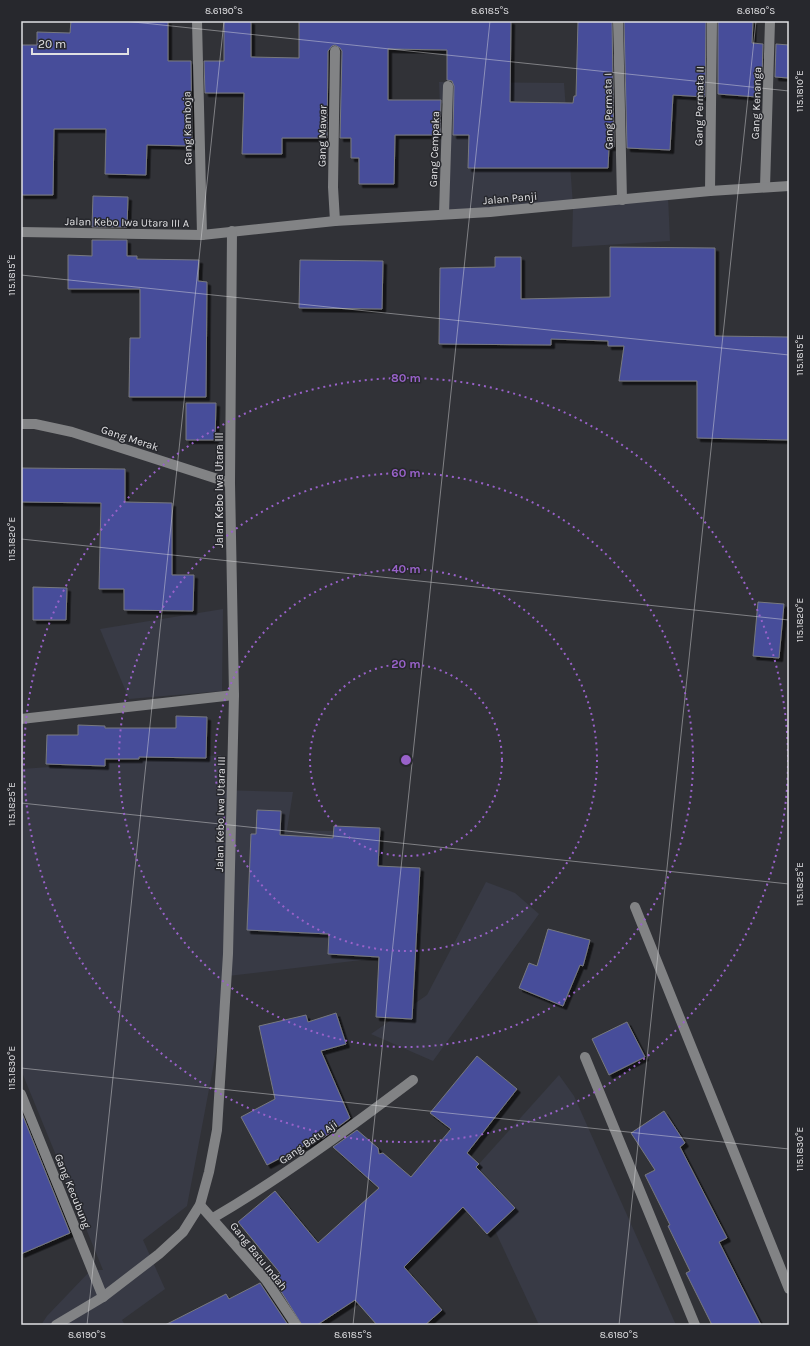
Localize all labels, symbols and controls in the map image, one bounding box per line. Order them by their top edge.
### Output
text: 8.6190°S [205,5,243,17]
text: 8.6185°S [471,5,509,17]
text: 8.6180°S [737,5,775,17]
scale bar [32,30,128,56]
text: 20 m [38,37,66,51]
street label: Gang Permata II [692,66,707,146]
street label: Gang Kenanga [749,67,764,139]
text: 115.1810°E [794,70,806,112]
street label: Gang Permata I [601,73,616,149]
street label: Gang Kamboja [180,91,195,165]
street label: Gang Mawar [315,105,330,167]
street label: Gang Cempaka [427,111,442,187]
street label: Jalan Panji [482,190,538,207]
street label: Jalan Kebo Iwa Utara III A [65,215,190,230]
text: 115.1815°E [6,254,18,296]
text: 115.1815°E [794,334,806,376]
text: 80 m [391,371,421,385]
street label: Gang Merak [99,423,160,454]
street label: Jalan Kebo Iwa Utara III [213,432,226,548]
text: 60 m [391,466,421,480]
text: 115.1820°E [6,517,18,561]
text: 40 m [391,562,421,576]
text: 115.1820°E [794,598,806,642]
text: 20 m [391,657,421,671]
centre of rings [399,753,413,767]
street label: Jalan Kebo Iwa Utara III [213,756,228,872]
text: 115.1825°E [6,782,18,826]
text: 115.1825°E [794,862,806,906]
text: 115.1830°E [6,1046,18,1090]
street label: Gang Batu Aji [277,1118,340,1167]
text: 115.1830°E [794,1127,806,1171]
street label: Gang Kecubung [52,1152,94,1231]
street label: Gang Batu Indah [227,1220,290,1293]
text: 8.6190°S [68,1329,106,1341]
text: 8.6185°S [334,1329,372,1341]
text: 8.6180°S [600,1329,638,1341]

